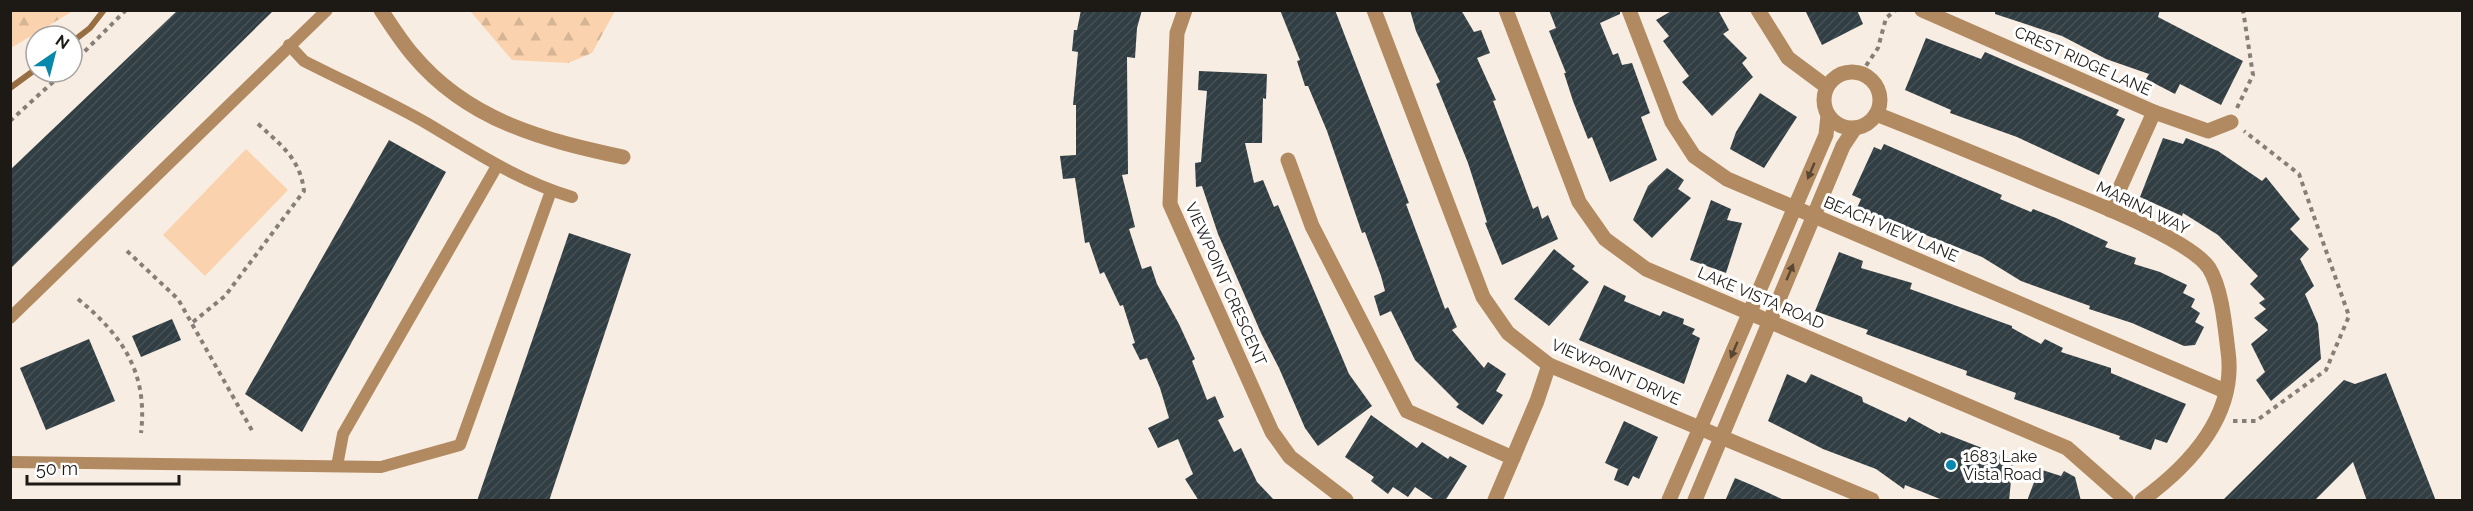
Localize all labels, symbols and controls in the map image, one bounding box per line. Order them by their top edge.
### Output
street label: CREST RIDGE LANE [2012,22,2154,100]
north arrow [24,24,84,84]
text: N [52,31,73,53]
one-way arrow [1806,162,1815,179]
street label: MARINA WAY [2093,177,2193,239]
street label: BEACH VIEW LANE [1821,192,1961,266]
street label: VIEWPOINT CRESCENT [1181,199,1271,369]
street label: LAKE VISTA ROAD [1695,263,1827,333]
one-way arrow [1785,263,1795,281]
street label: VIEWPOINT DRIVE [1548,335,1684,409]
one-way arrow [1729,341,1739,359]
place label: 1683 Lake Vista Road [1963,447,2042,484]
scale bar [27,448,178,486]
text: 50 m [36,458,78,479]
marker: 1683 Lake Vista Road [1944,458,1958,472]

